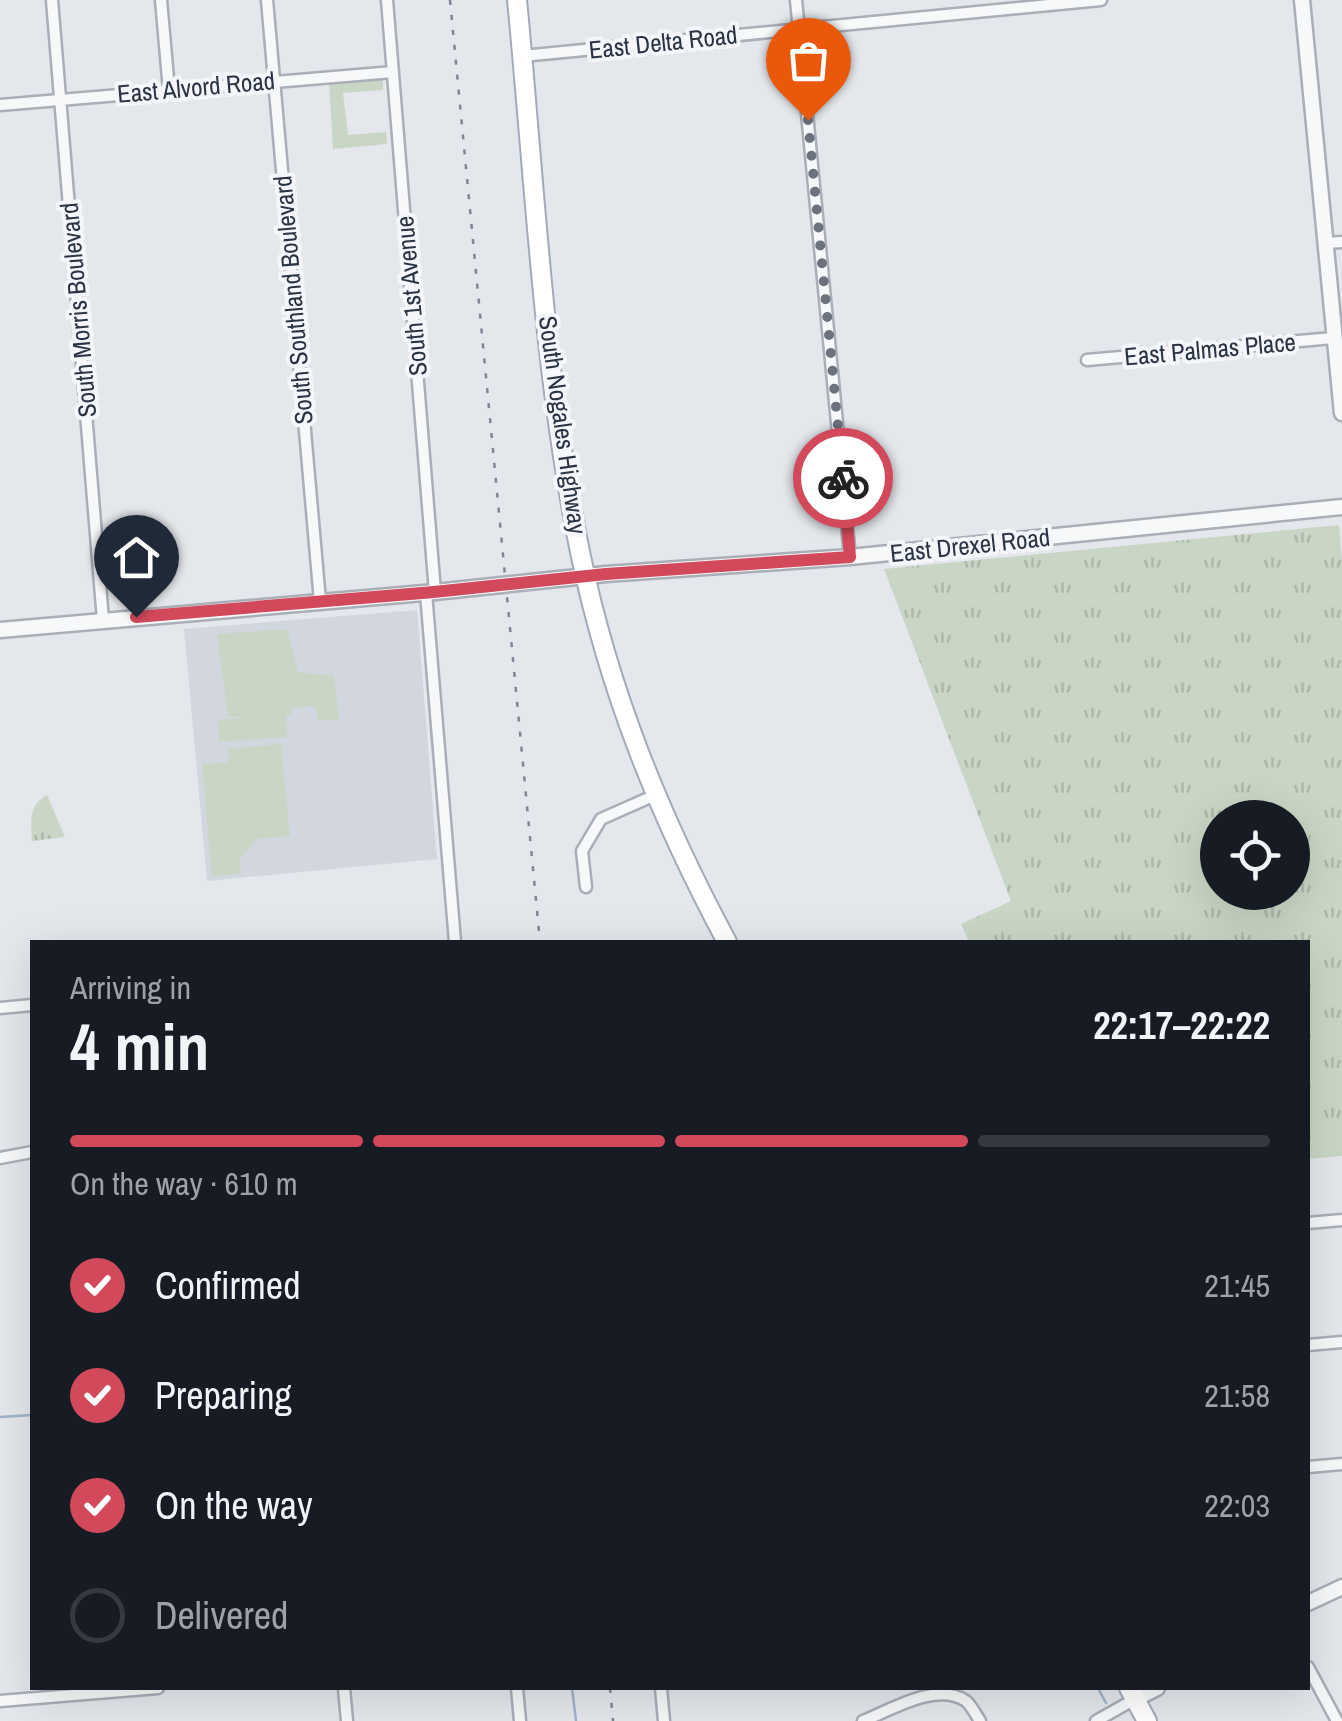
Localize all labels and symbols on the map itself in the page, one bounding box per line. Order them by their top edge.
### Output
street label: East Delta Road [587,17,739,67]
pin [766,18,851,121]
street label: East Alvord Road [116,63,276,111]
street label: South Southland Boulevard [265,174,321,426]
street label: South Morris Boulevard [52,201,104,419]
street label: South 1st Avenue [387,215,435,377]
street label: South Nogales Highway [531,314,595,537]
street label: East Palmas Place [1123,325,1297,373]
courier [793,428,893,528]
pin [94,515,179,618]
street label: East Drexel Road [888,520,1052,570]

